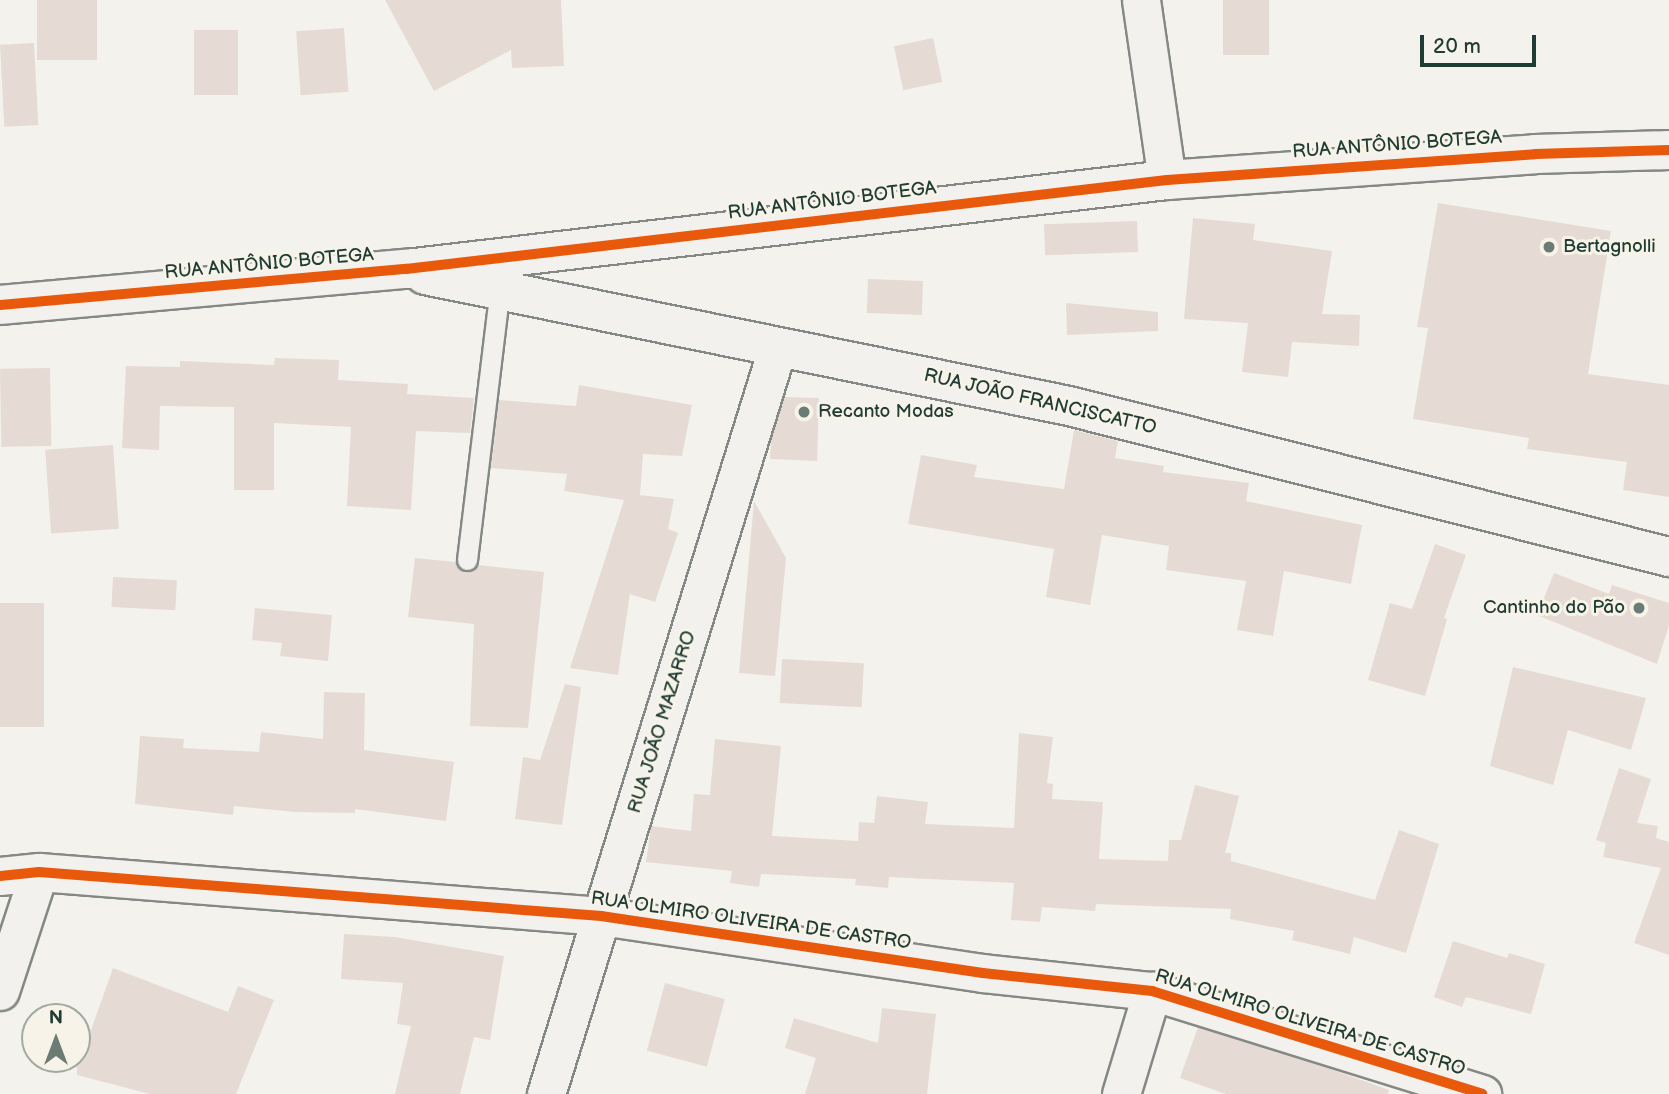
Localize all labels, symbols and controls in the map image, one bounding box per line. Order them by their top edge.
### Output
scale bar [1424,21,1540,65]
text: 20 m [1433,34,1481,59]
street label: RUA ANTÔNIO BOTEGA [1292,126,1502,164]
street label: RUA ANTÔNIO BOTEGA [726,177,938,225]
place label: Bertagnolli [1563,236,1656,258]
marker: Bertagnolli [1541,239,1557,255]
street label: RUA ANTÔNIO BOTEGA [163,244,375,284]
street label: RUA JOÃO FRANCISCATTO [921,364,1159,440]
place label: Recanto Modas [818,401,954,423]
marker: Recanto Modas [796,404,812,420]
place label: Cantinho do Pão [1483,597,1625,619]
marker: Cantinho do Pão [1631,600,1647,616]
street label: RUA JOÃO MAZARRO [623,627,701,817]
street label: RUA OLMIRO OLIVEIRA DE CASTRO [589,887,913,955]
street label: RUA OLMIRO OLIVEIRA DE CASTRO [1152,965,1468,1081]
north arrow [21,1003,91,1073]
text: N [49,1007,63,1030]

